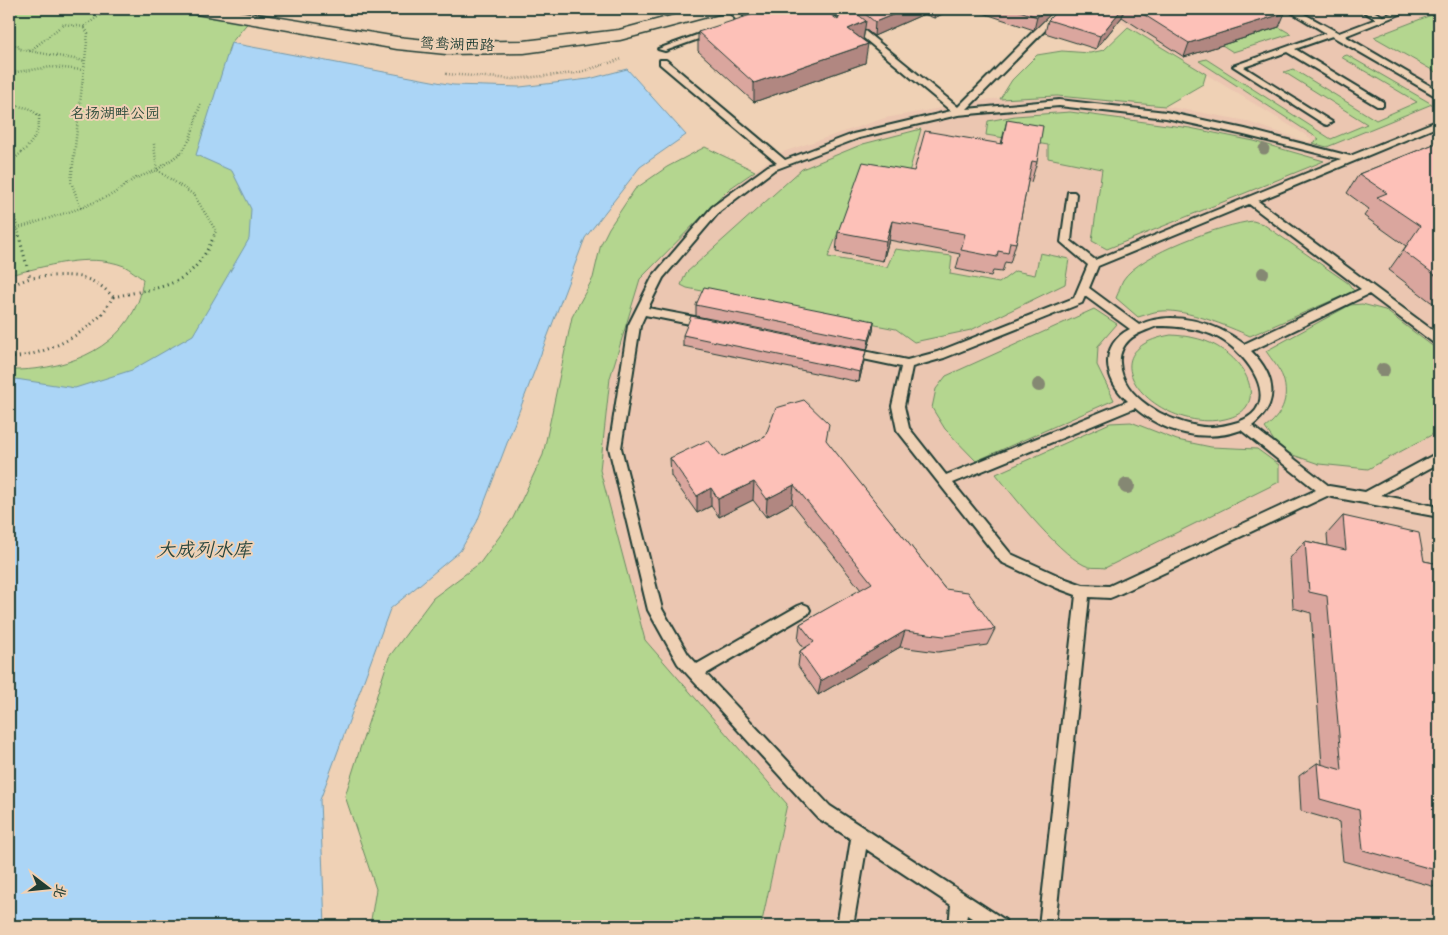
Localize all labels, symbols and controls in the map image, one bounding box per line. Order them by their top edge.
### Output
street label: 鸳鸯湖西路 [419,34,495,58]
park label: 名扬湖畔公园 [70,104,160,126]
water label: 大成列水库 [156,539,253,566]
north arrow [22,862,72,912]
text: 北 [47,882,70,901]

